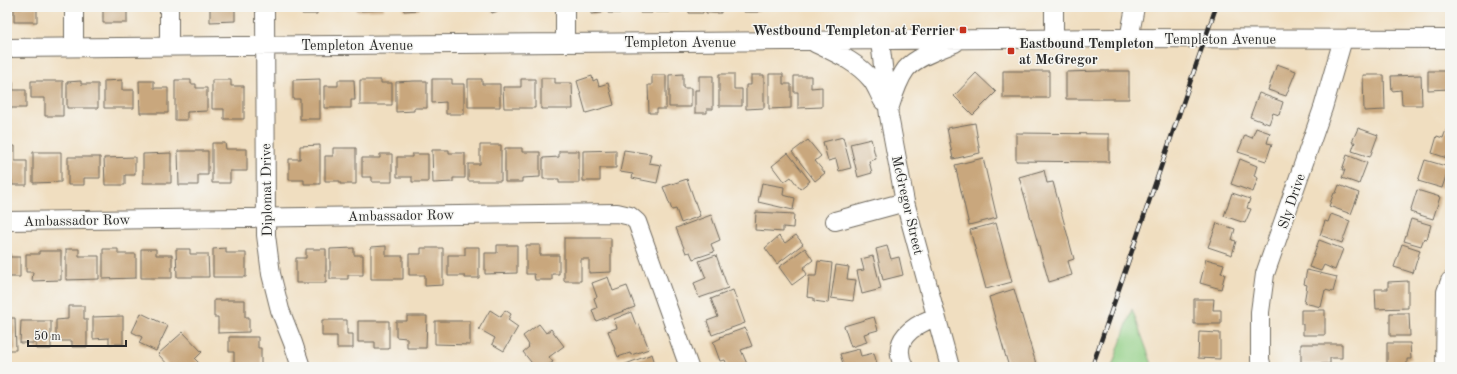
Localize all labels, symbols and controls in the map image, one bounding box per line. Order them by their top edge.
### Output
place label: Westbound Templeton at Ferrier [752,24,955,38]
marker: Westbound Templeton at Ferrier [958,25,968,35]
street label: Templeton Avenue [1164,33,1276,47]
street label: Templeton Avenue [624,36,736,50]
place label: Eastbound Templeton at McGregor [1019,37,1154,67]
street label: Templeton Avenue [301,39,413,53]
marker: Eastbound Templeton at McGregor [1006,46,1016,56]
street label: Diplomat Drive [259,143,275,237]
street label: McGregor Street [889,154,925,256]
street label: Sly Drive [1276,172,1308,231]
street label: Ambassador Row [348,208,455,224]
street label: Ambassador Row [24,213,131,229]
scale bar [28,322,126,348]
text: 50 m [34,330,61,343]

